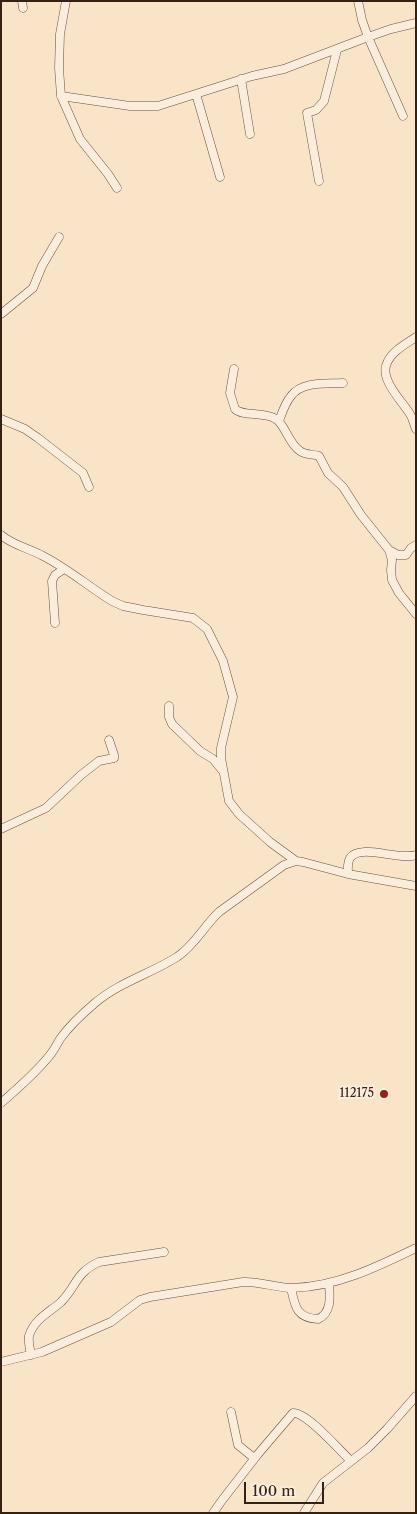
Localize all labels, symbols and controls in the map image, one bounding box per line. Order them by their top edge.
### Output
place label: 112175 [340,1087,374,1101]
marker: 112175 [378,1088,390,1100]
scale bar [247,1472,327,1504]
text: 100 m [252,1481,295,1500]

